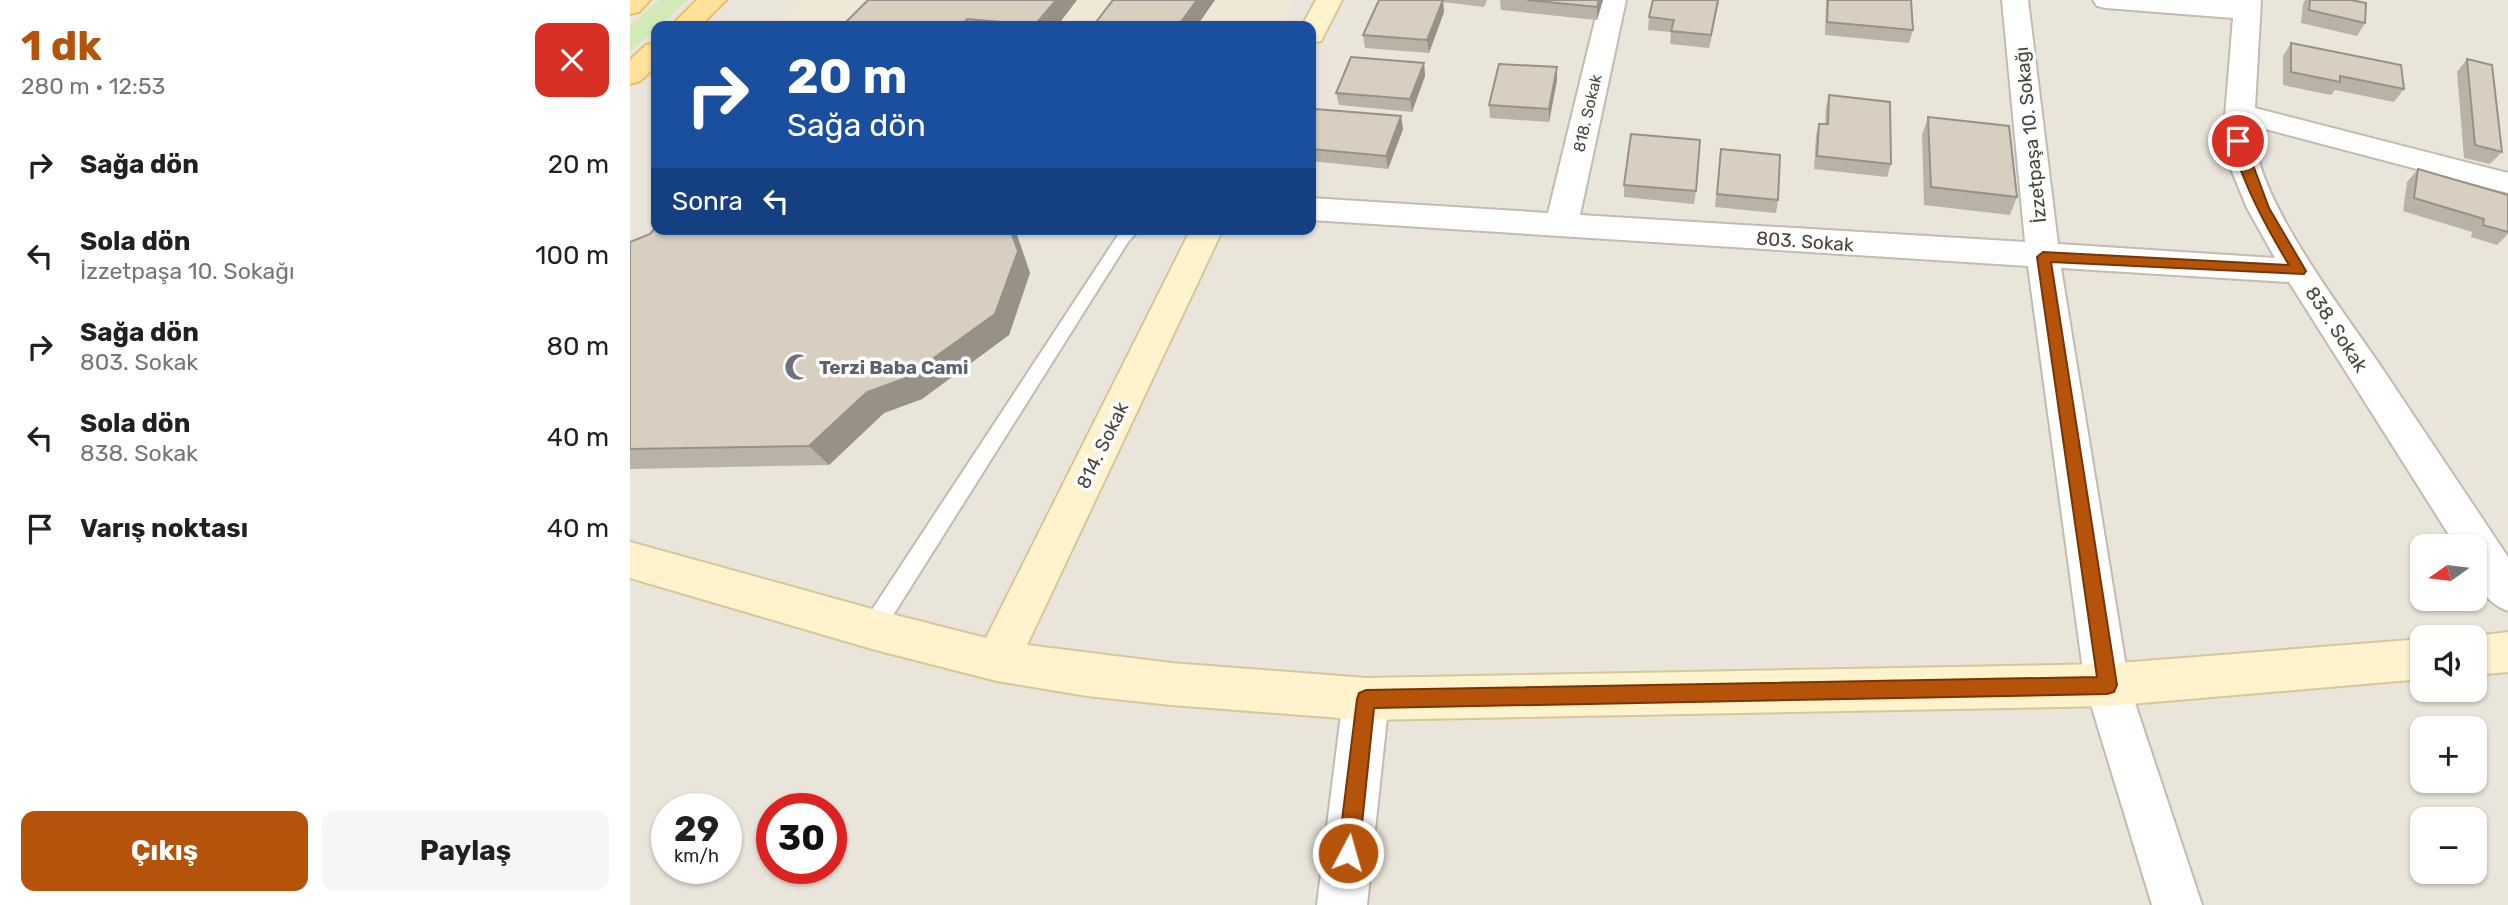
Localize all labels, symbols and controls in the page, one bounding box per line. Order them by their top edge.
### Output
text: 1 dk [21,21,102,71]
button: close [535,23,609,97]
street label: İzzetpaşa 10. Sokağı [2010,46,2051,224]
text: 20 m [787,47,908,105]
icon: right [672,49,763,140]
text: 280 m · 12:53 [21,72,165,100]
street label: 818. Sokak [1569,72,1606,154]
text: Sağa dön [787,106,926,144]
pin [2208,111,2268,171]
icon: arrive [2219,122,2257,160]
icon: right [21,146,59,184]
text: Sağa dön [80,149,199,180]
text: 20 m [548,149,609,180]
icon: left [757,182,795,220]
text: Sonra [672,186,743,217]
text: Sola dön [80,226,190,257]
street label: 803. Sokak [1755,227,1855,256]
icon: left [21,237,59,275]
text: 100 m [535,240,609,271]
text: İzzetpaşa 10. Sokağı [80,257,294,285]
street label: 838. Sokak [2300,282,2373,377]
text: Sağa dön [80,317,199,348]
icon: right [21,328,59,366]
text: 80 m [546,331,609,362]
text: 803. Sokak [80,348,198,376]
mosque icon: Terzi Baba Cami [783,352,813,382]
place label: Terzi Baba Cami [819,356,968,379]
street label: 814. Sokak [1072,398,1133,492]
text: Sola dön [80,408,190,439]
icon: left [21,419,59,457]
text: 40 m [547,422,609,453]
text: 838. Sokak [80,439,198,467]
icon: arrive [21,510,59,548]
text: Varış noktası [80,513,248,544]
text: 40 m [547,513,609,544]
north arrow [2410,534,2487,611]
map controls [2410,534,2487,884]
button: sound [2410,625,2487,702]
button: + [2410,716,2487,793]
speed limit sign: 30 [756,793,847,884]
button: − [2410,807,2487,884]
text: 29 [674,808,719,850]
button: Çıkış [21,811,308,891]
button: Paylaş [322,811,609,891]
position arrow [1311,816,1385,890]
text: km/h [674,845,719,867]

